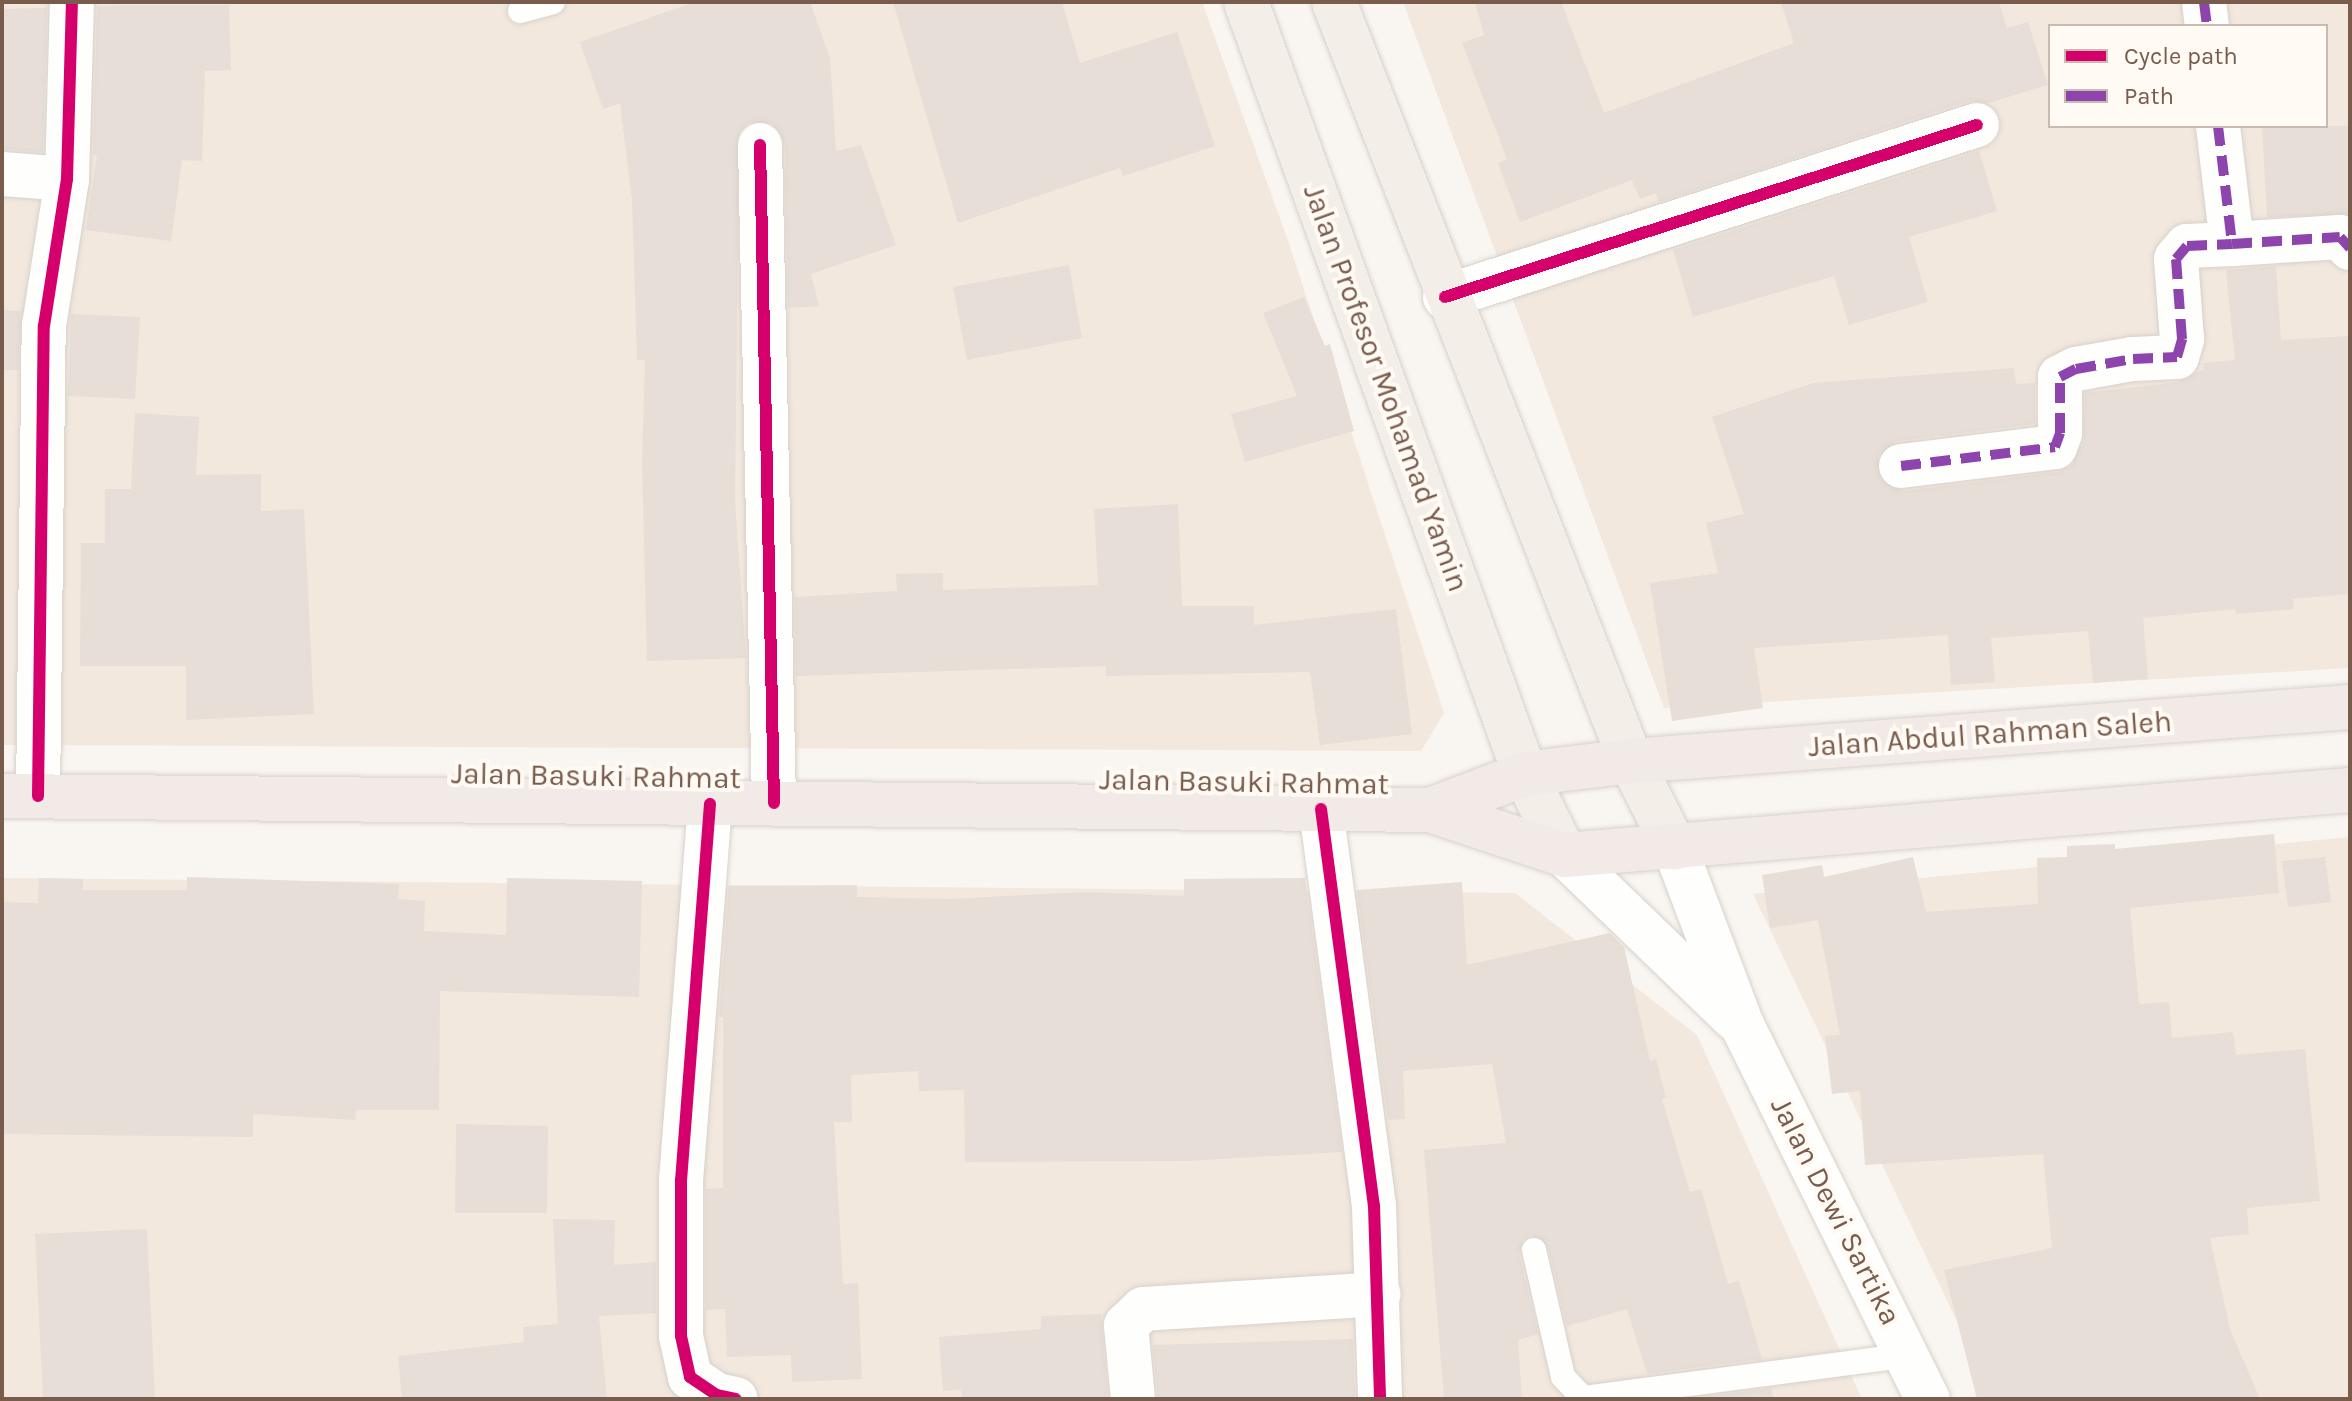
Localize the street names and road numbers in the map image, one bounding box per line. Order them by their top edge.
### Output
street label: Jalan Profesor Mohamad Yamin [1295,180,1477,596]
street label: Jalan Abdul Rahman Saleh [1807,703,2173,765]
street label: Jalan Basuki Rahmat [451,755,741,797]
street label: Jalan Basuki Rahmat [1099,761,1389,803]
street label: Jalan Dewi Sartika [1763,1091,1909,1331]

